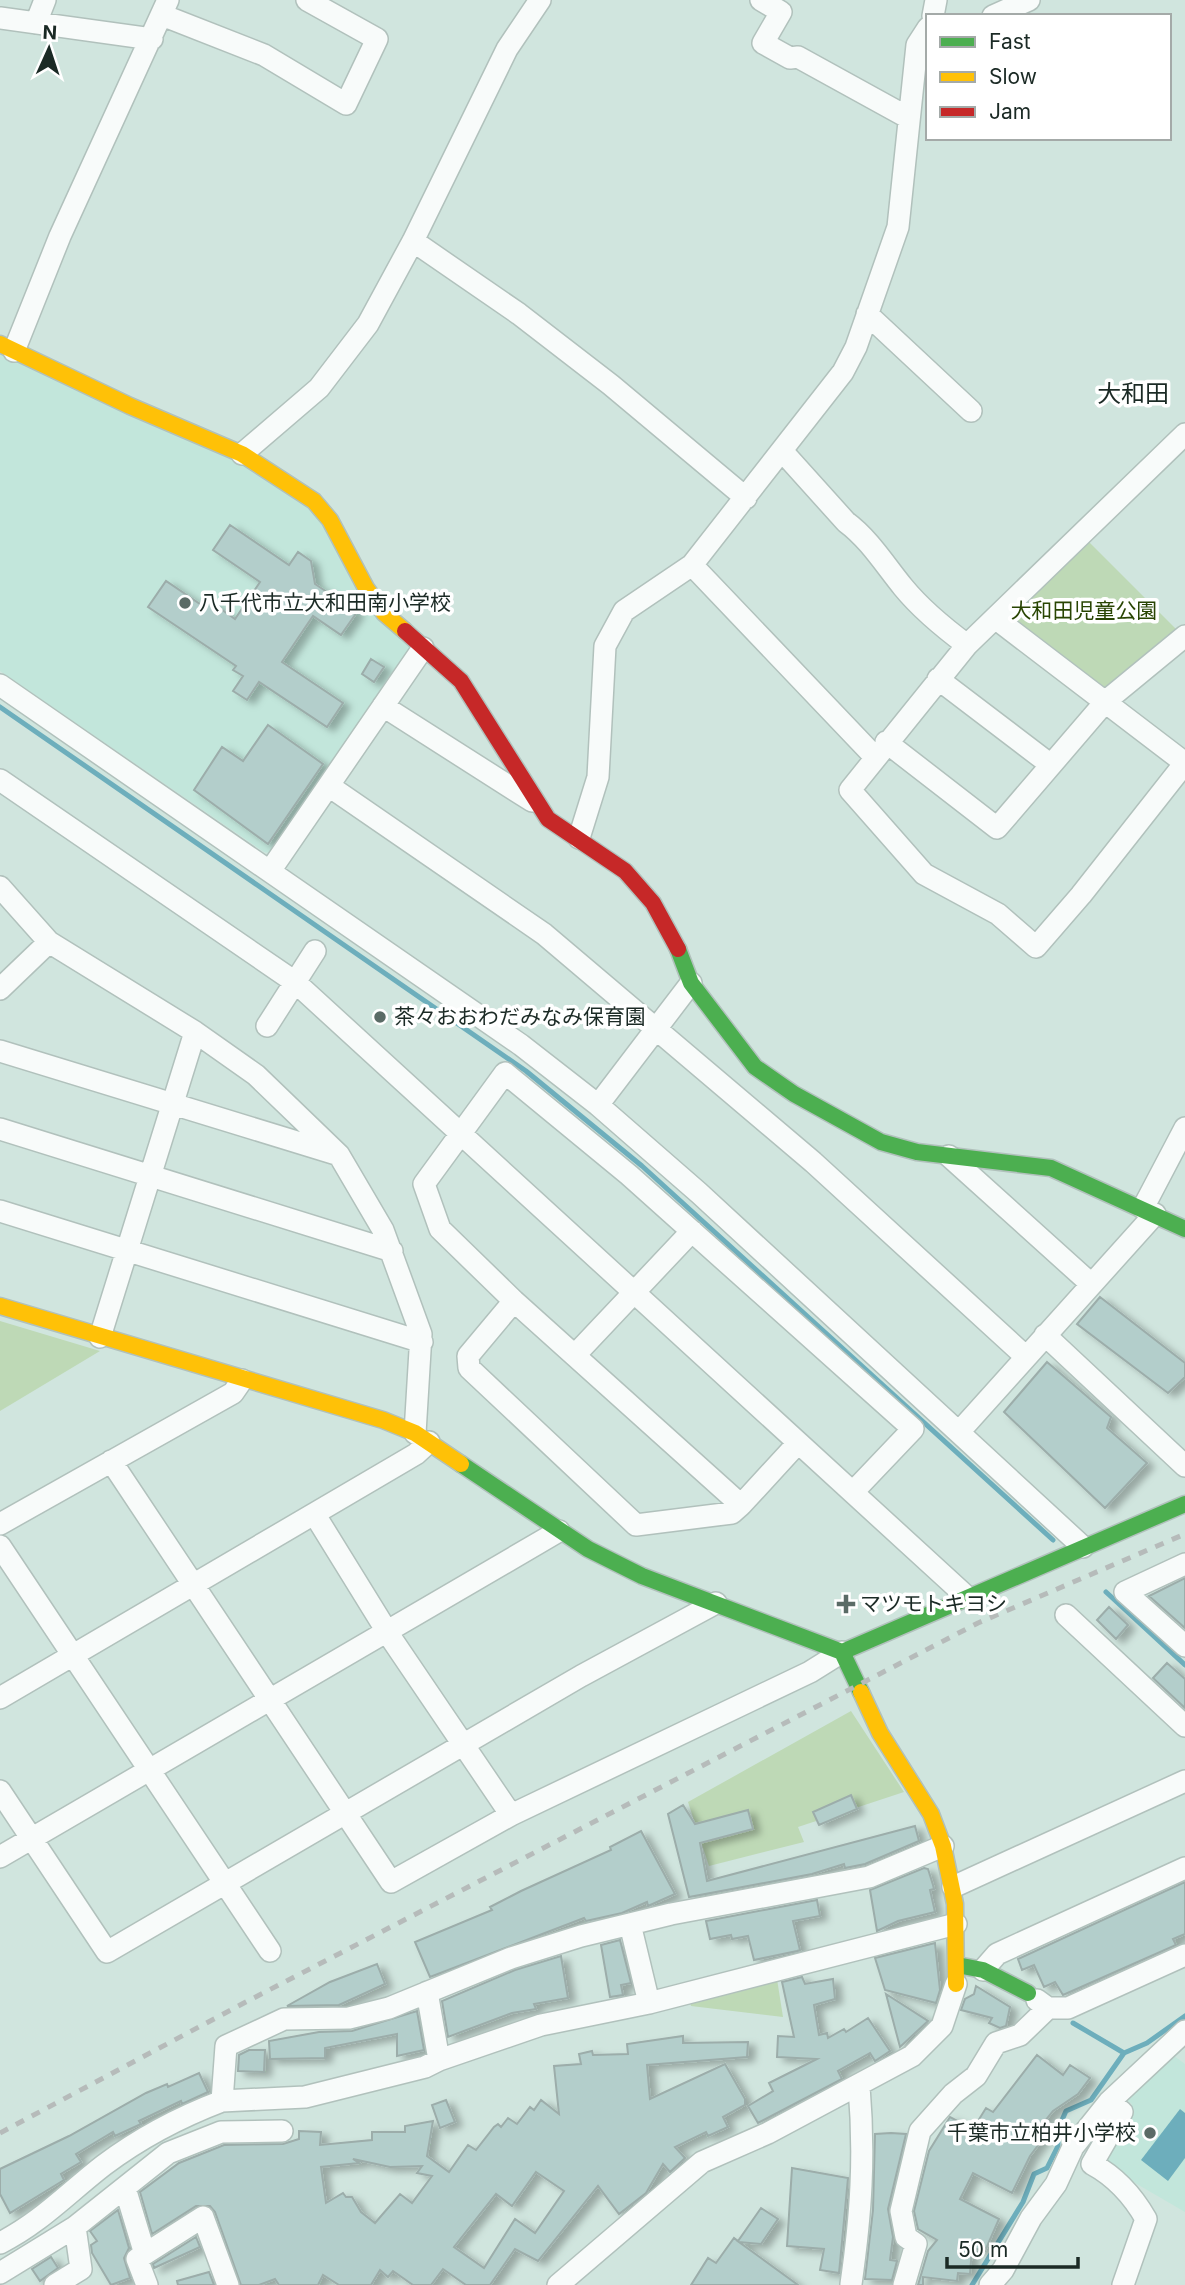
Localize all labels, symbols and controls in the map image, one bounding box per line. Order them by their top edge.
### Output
north arrow [14,14,84,84]
legend [926,14,1171,140]
text: N [42,21,58,44]
text: Fast [989,29,1031,54]
text: Slow [989,64,1037,89]
text: Jam [989,99,1031,124]
district label: 大和田 [1097,379,1169,408]
place label: 八千代市立大和田南小学校 [199,590,451,615]
marker: 八千代市立大和田南小学校 [177,595,193,611]
park label: 大和田児童公園 [1011,598,1158,623]
place label: 茶々おおわだみなみ保育園 [394,1004,646,1029]
marker: 茶々おおわだみなみ保育園 [372,1009,388,1025]
place label: マツモトキヨシ [860,1591,1007,1616]
marker: マツモトキヨシ [838,1596,854,1612]
place label: 千葉市立柏井小学校 [947,2120,1136,2145]
marker: 千葉市立柏井小学校 [1142,2125,1158,2141]
scale bar [947,2226,1078,2270]
text: 50 m [958,2237,1008,2262]

